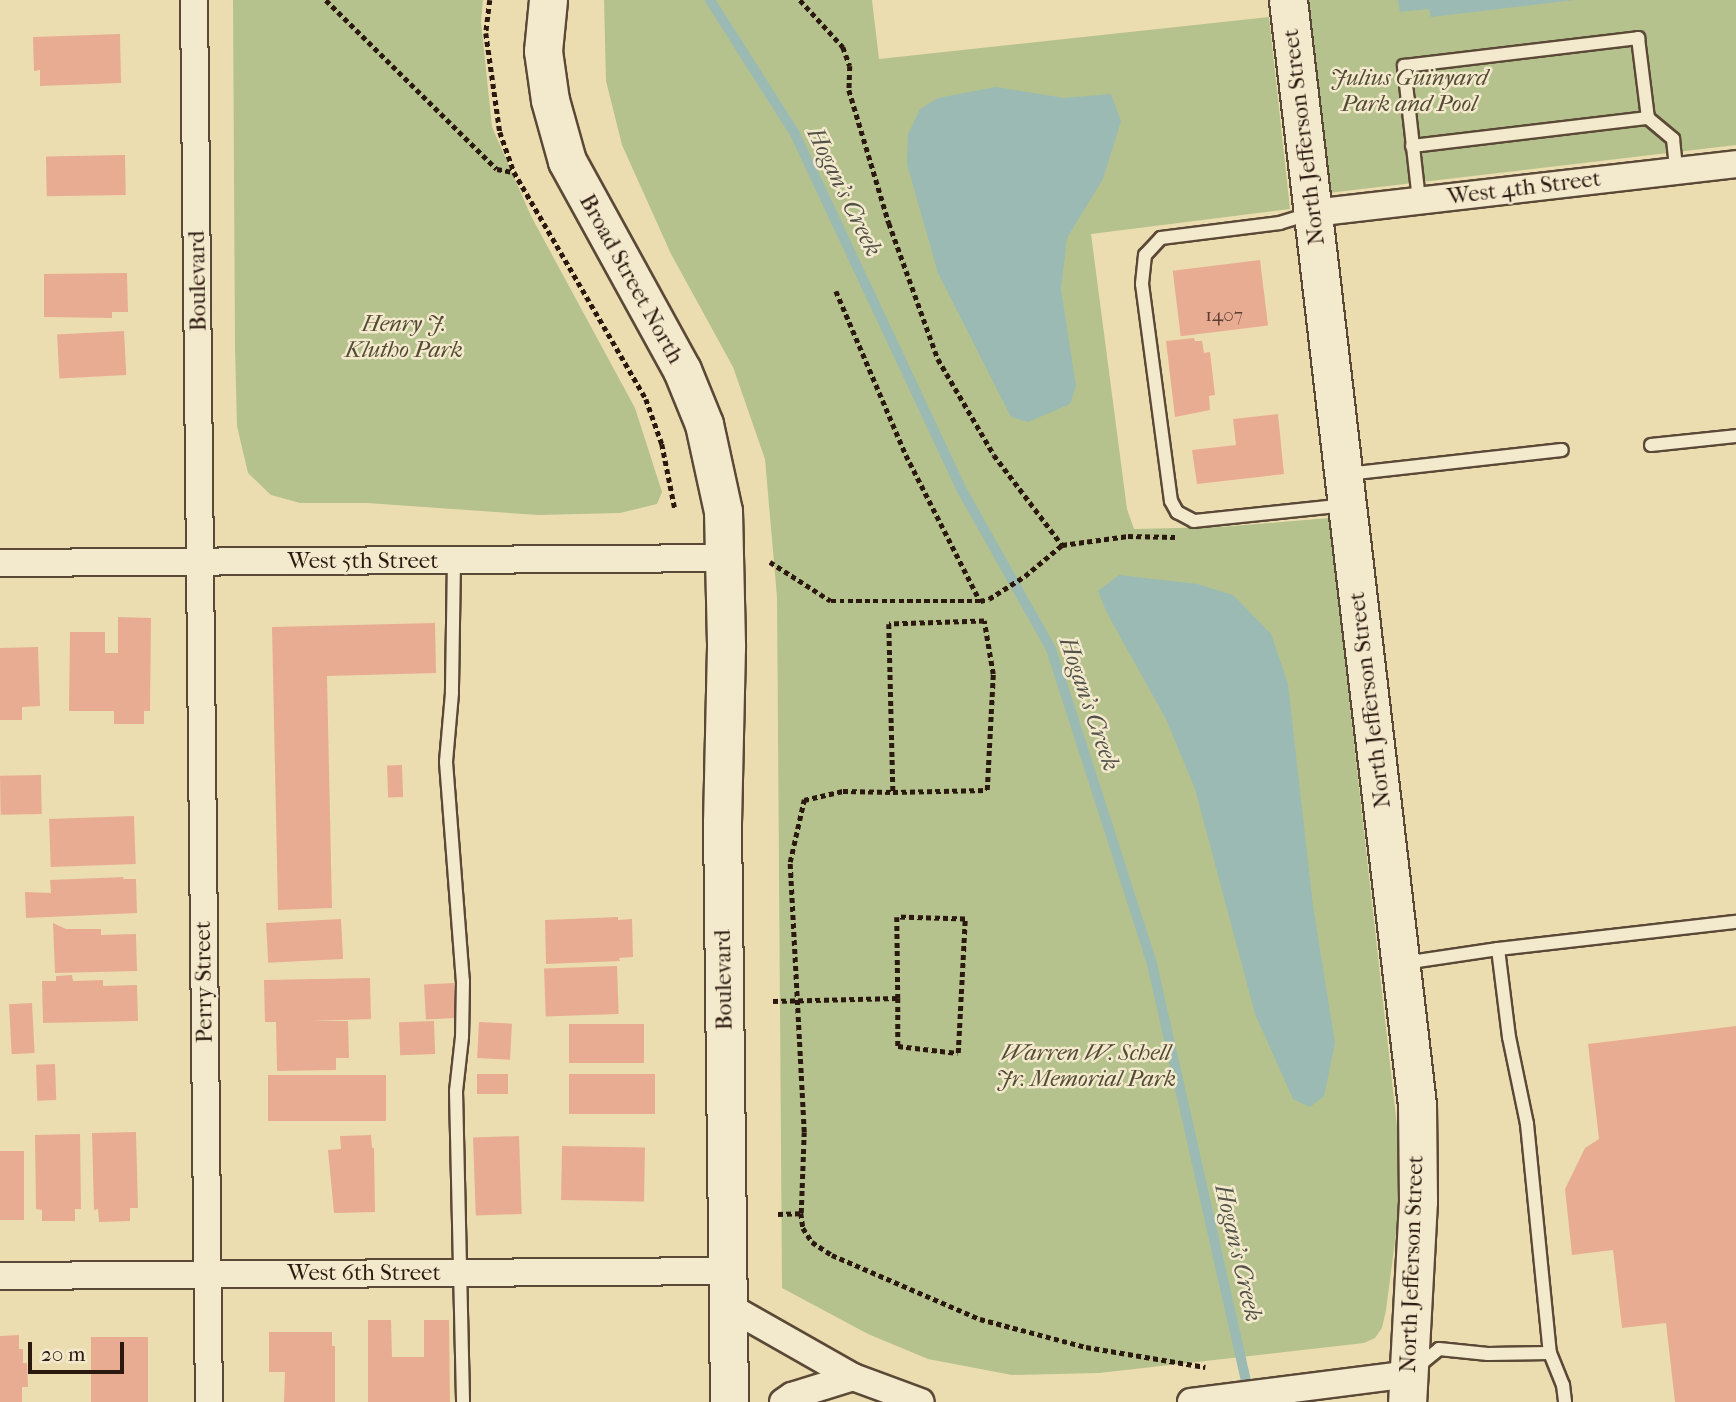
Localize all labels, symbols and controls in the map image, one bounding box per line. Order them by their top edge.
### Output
street label: North Jefferson Street [1277,27,1331,247]
park label: Julius Guinyard Park and Pool [1330,64,1488,118]
water label: Hogan's Creek [800,123,888,261]
street label: West 4th Street [1446,165,1602,211]
street label: Broad Street North [573,189,689,369]
street label: Boulevard [183,230,213,332]
house number: 1407 [1205,305,1243,327]
park label: Henry J. Klutho Park [345,310,463,364]
street label: West 5th Street [288,547,438,575]
street label: North Jefferson Street [1343,590,1397,810]
water label: Hogan's Creek [1053,633,1125,775]
street label: Perry Street [189,921,219,1043]
street label: Boulevard [709,929,739,1031]
park label: Warren W. Schell Jr. Memorial Park [996,1039,1176,1093]
street label: North Jefferson Street [1394,1155,1430,1373]
water label: Hogan's Creek [1208,1182,1268,1324]
street label: West 6th Street [287,1259,441,1287]
scale bar [32,1328,128,1372]
text: 20 m [41,1342,85,1366]

